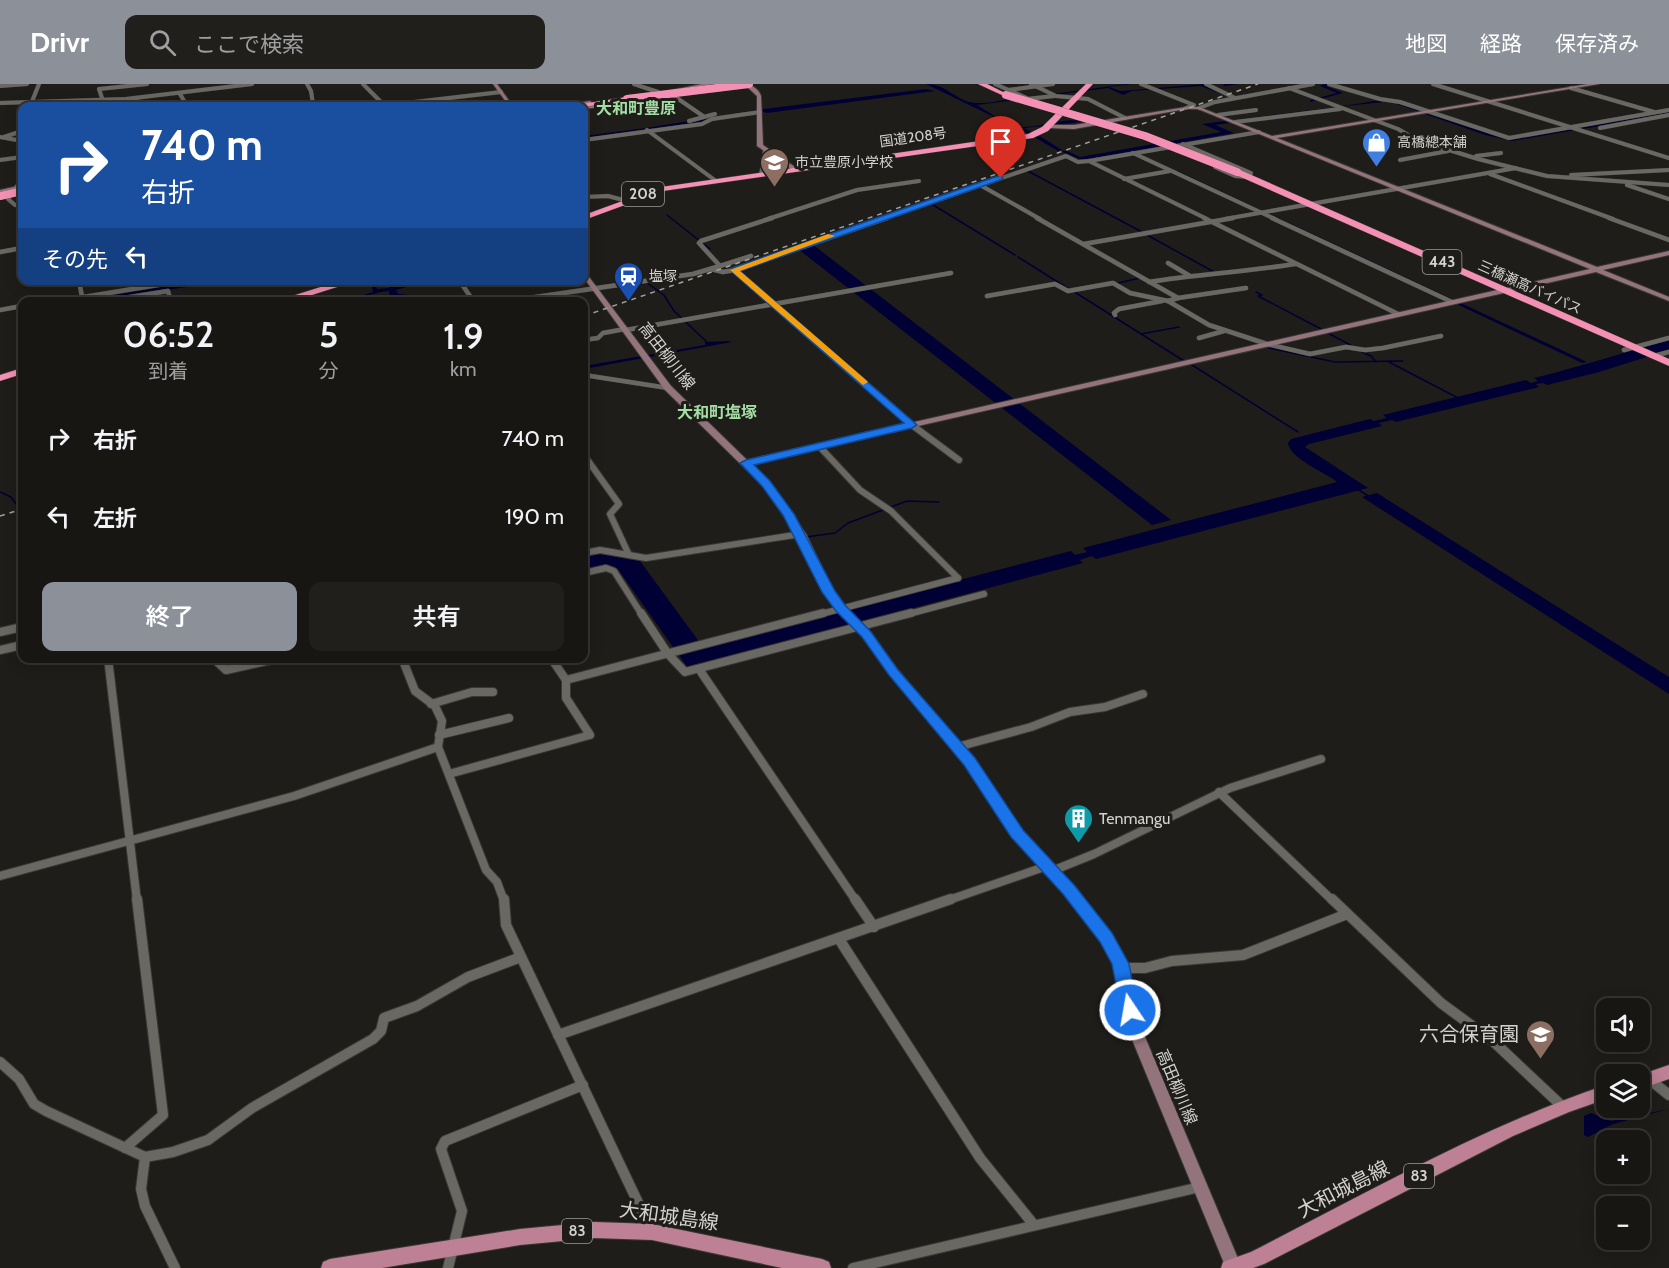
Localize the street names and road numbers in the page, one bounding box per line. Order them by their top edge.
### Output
street label: 国道208号 [878,123,948,151]
road number: 208 [622,182,664,206]
road number: 443 [1422,250,1462,274]
street label: 三橋瀬高バイパス [1475,256,1585,318]
street label: 高田柳川線 [635,319,699,393]
street label: 高田柳川線 [1153,1046,1201,1128]
street label: 大和城島線 [1293,1156,1393,1222]
road number: 83 [1404,1164,1434,1188]
street label: 大和城島線 [618,1197,720,1235]
road number: 83 [562,1219,592,1243]

